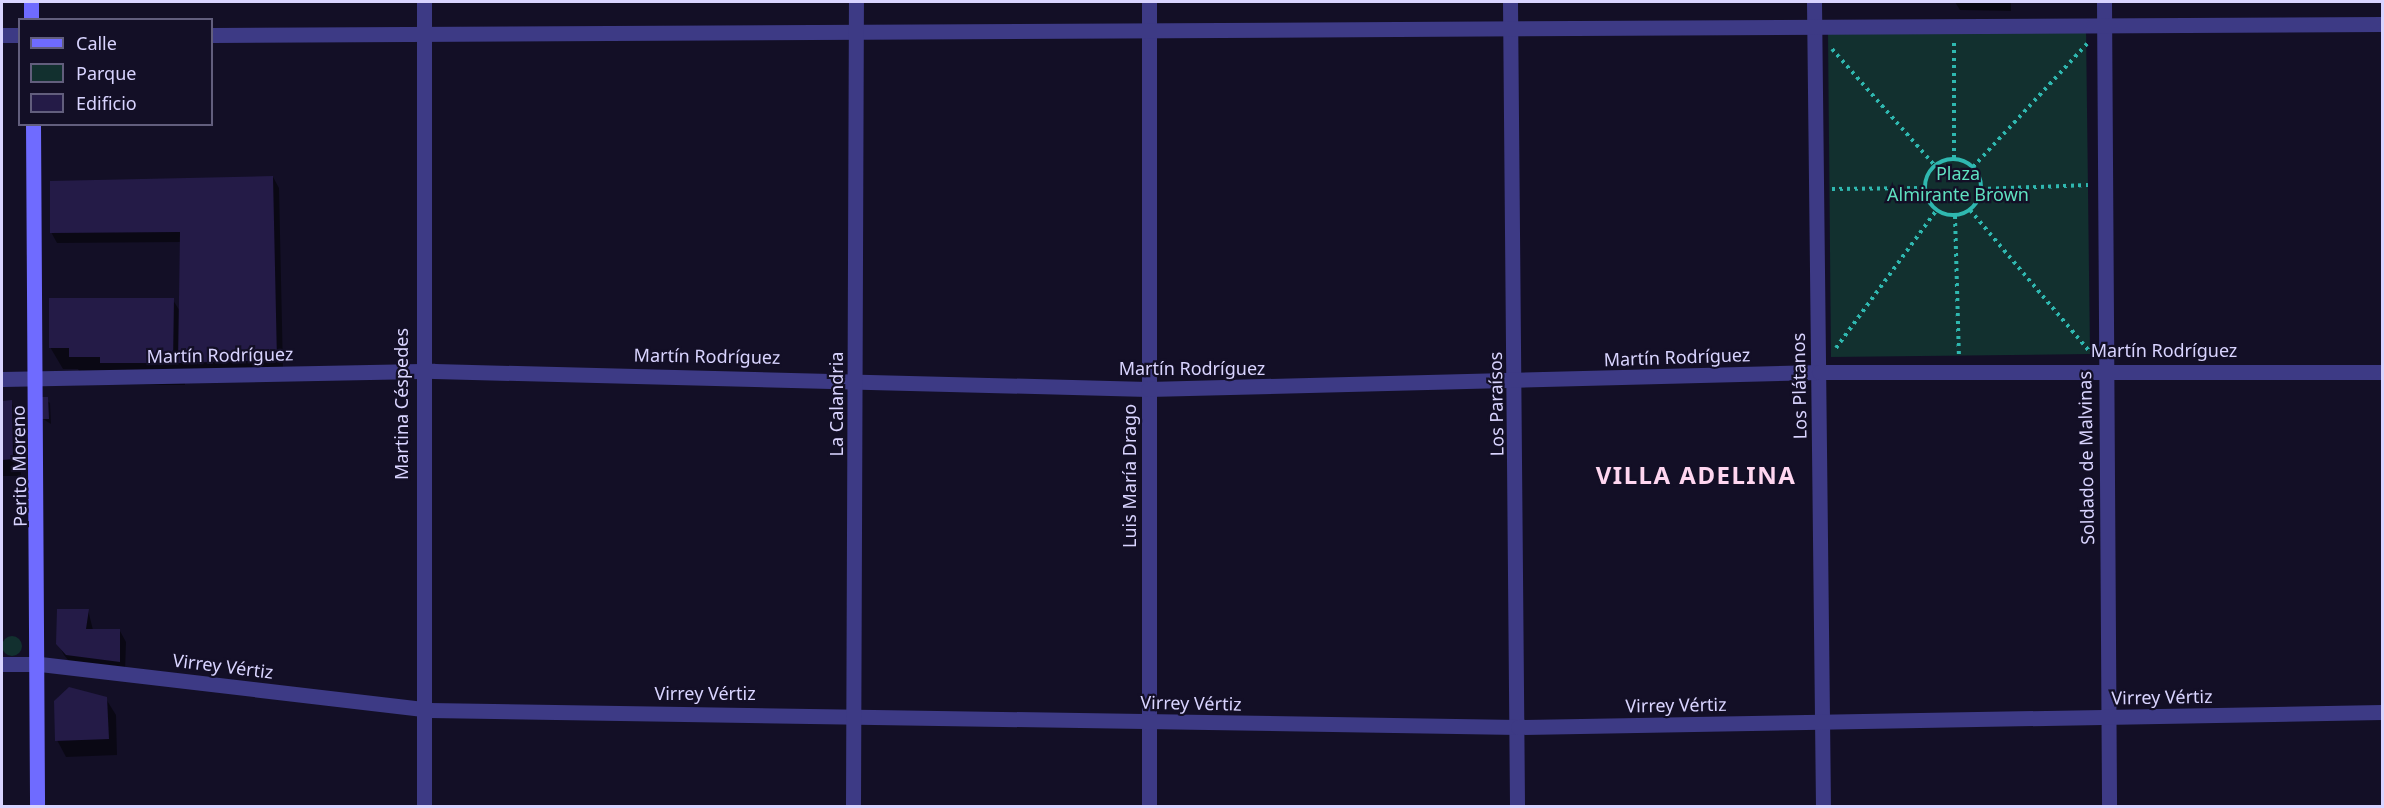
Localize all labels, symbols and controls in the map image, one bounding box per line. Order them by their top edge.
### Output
legend [18,18,213,126]
text: Calle [76,31,117,55]
text: Parque [76,61,136,85]
text: Edificio [76,91,137,115]
park label: Plaza Almirante Brown [1887,163,2029,206]
street label: Martina Céspedes [390,328,412,480]
street label: Los Plátanos [1787,333,1811,439]
street label: Martín Rodríguez [2091,339,2237,361]
street label: Martín Rodríguez [146,343,294,367]
street label: Martín Rodríguez [633,344,781,368]
street label: Martín Rodríguez [1603,344,1751,370]
street label: La Calandria [825,352,847,456]
street label: Los Paraísos [1484,352,1508,456]
street label: Martín Rodríguez [1119,357,1265,379]
street label: Soldado de Malvinas [2074,371,2098,545]
street label: Luis María Drago [1118,404,1140,548]
street label: Perito Moreno [7,405,31,527]
district label: VILLA ADELINA [1596,461,1796,489]
street label: Virrey Vértiz [171,649,275,683]
street label: Virrey Vértiz [654,682,756,704]
street label: Virrey Vértiz [2111,685,2213,709]
street label: Virrey Vértiz [1140,691,1242,715]
street label: Virrey Vértiz [1625,693,1727,717]

